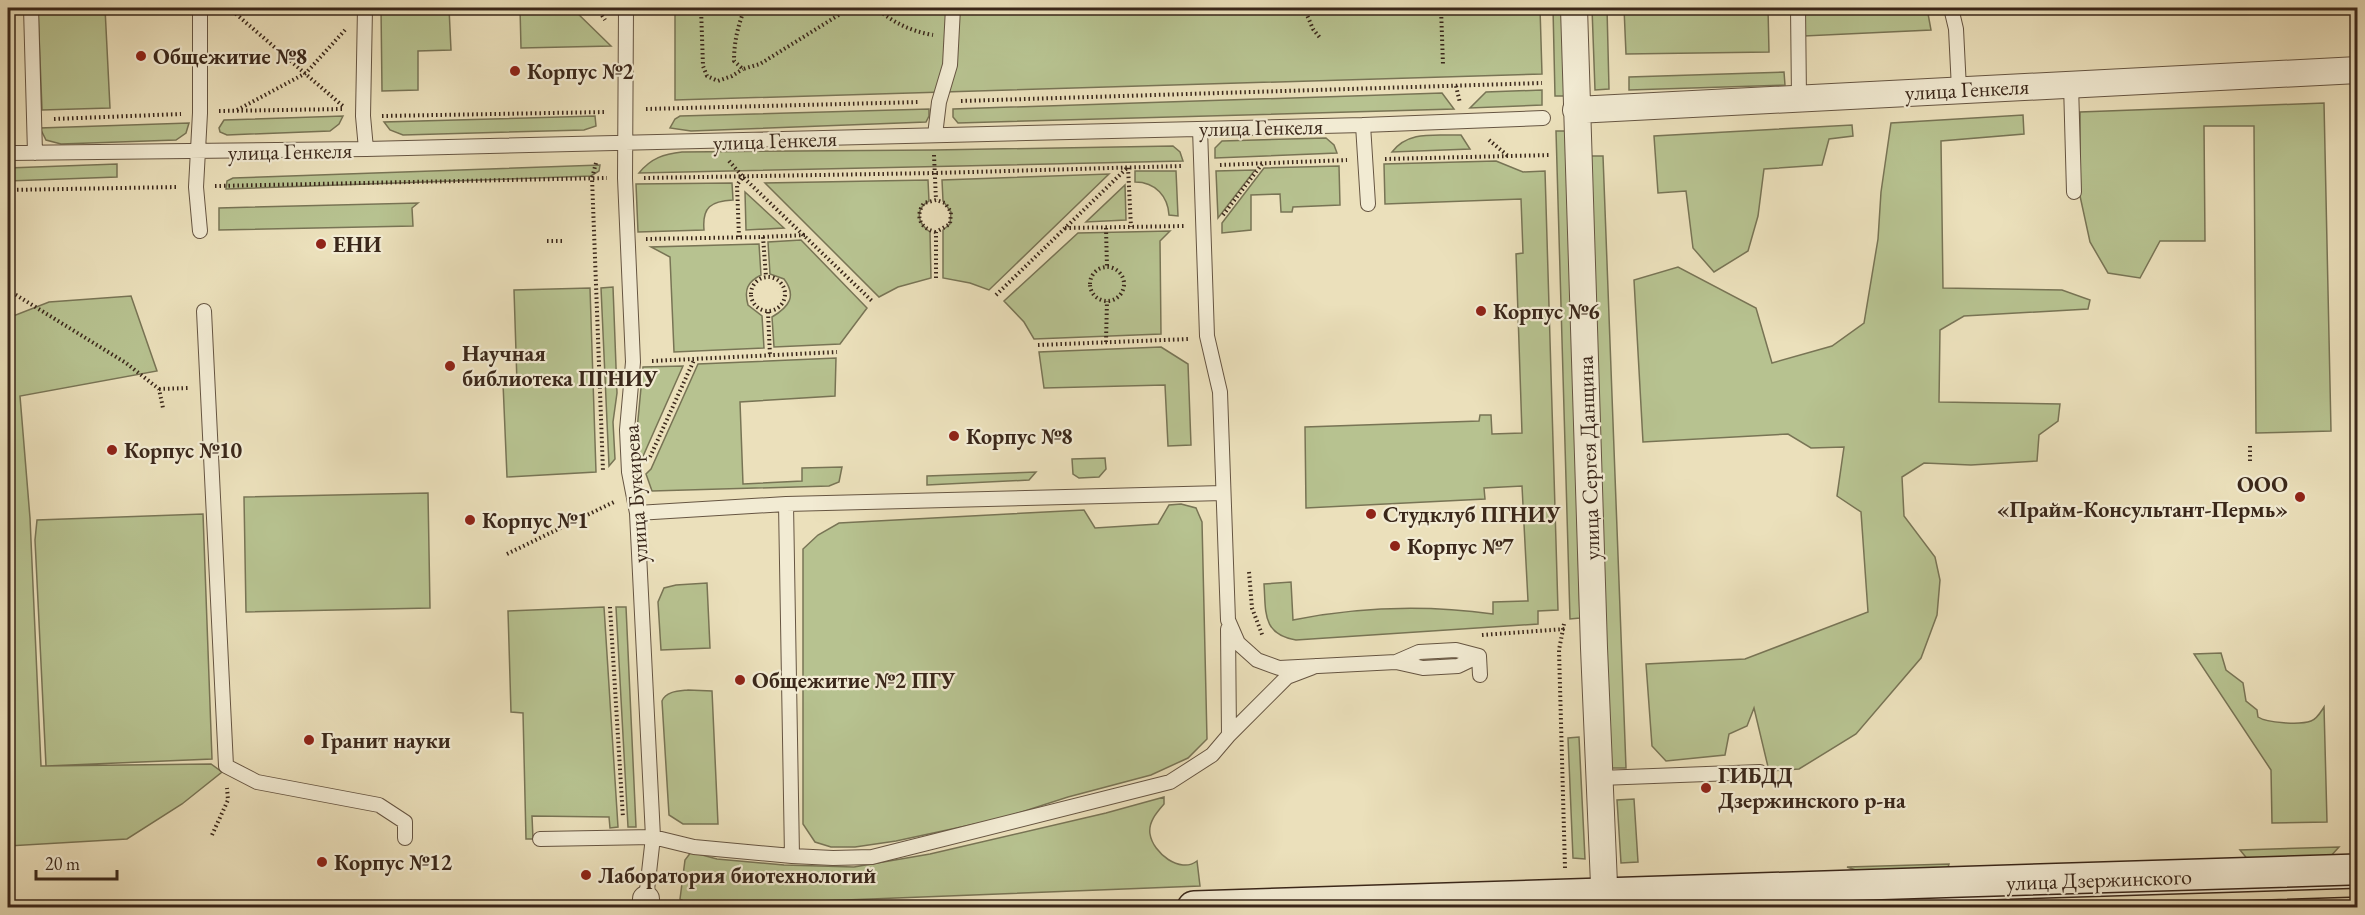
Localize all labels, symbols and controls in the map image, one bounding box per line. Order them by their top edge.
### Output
place label: Общежитие №8 [153,42,307,71]
marker: Общежитие №8 [134,49,148,63]
place label: Корпус №2 [527,57,634,86]
marker: Корпус №2 [508,64,522,78]
street label: улица Генкеля [1904,72,2030,107]
street label: улица Генкеля [1199,112,1324,143]
street label: улица Генкеля [712,124,838,157]
street label: улица Генкеля [228,136,353,167]
place label: ЕНИ [333,230,381,259]
marker: ЕНИ [314,237,328,251]
place label: Корпус №6 [1493,297,1600,326]
marker: Корпус №6 [1474,304,1488,318]
place label: Научная библиотека ПГНИУ [462,339,658,393]
street label: улица Сергея Данщина [1570,355,1607,561]
marker: Научная библиотека ПГНИУ [443,359,457,373]
place label: Корпус №8 [966,422,1073,451]
street label: улица Букирева [616,424,655,564]
marker: Корпус №8 [947,429,961,443]
place label: Корпус №10 [124,436,243,465]
marker: Корпус №10 [105,443,119,457]
place label: ООО «Прайм-Консультант-Пермь» [1997,470,2288,524]
marker: ООО «Прайм-Консультант-Пермь» [2293,490,2307,504]
place label: Студклуб ПГНИУ [1383,500,1561,529]
place label: Корпус №1 [482,506,589,535]
marker: Студклуб ПГНИУ [1364,507,1378,521]
marker: Корпус №1 [463,513,477,527]
place label: Корпус №7 [1407,532,1514,561]
marker: Корпус №7 [1388,539,1402,553]
place label: Общежитие №2 ПГУ [752,666,955,695]
marker: Общежитие №2 ПГУ [733,673,747,687]
place label: Гранит науки [321,726,451,755]
marker: Гранит науки [302,733,316,747]
place label: ГИБДД Дзержинского р-на [1718,761,1906,815]
marker: ГИБДД Дзержинского р-на [1699,781,1713,795]
scale bar [36,843,117,881]
place label: Корпус №12 [334,848,453,877]
text: 20 m [45,852,80,875]
marker: Корпус №12 [315,855,329,869]
place label: Лаборатория биотехнологий [598,861,876,890]
street label: улица Дзержинского [2006,862,2193,897]
marker: Лаборатория биотехнологий [579,868,593,882]

